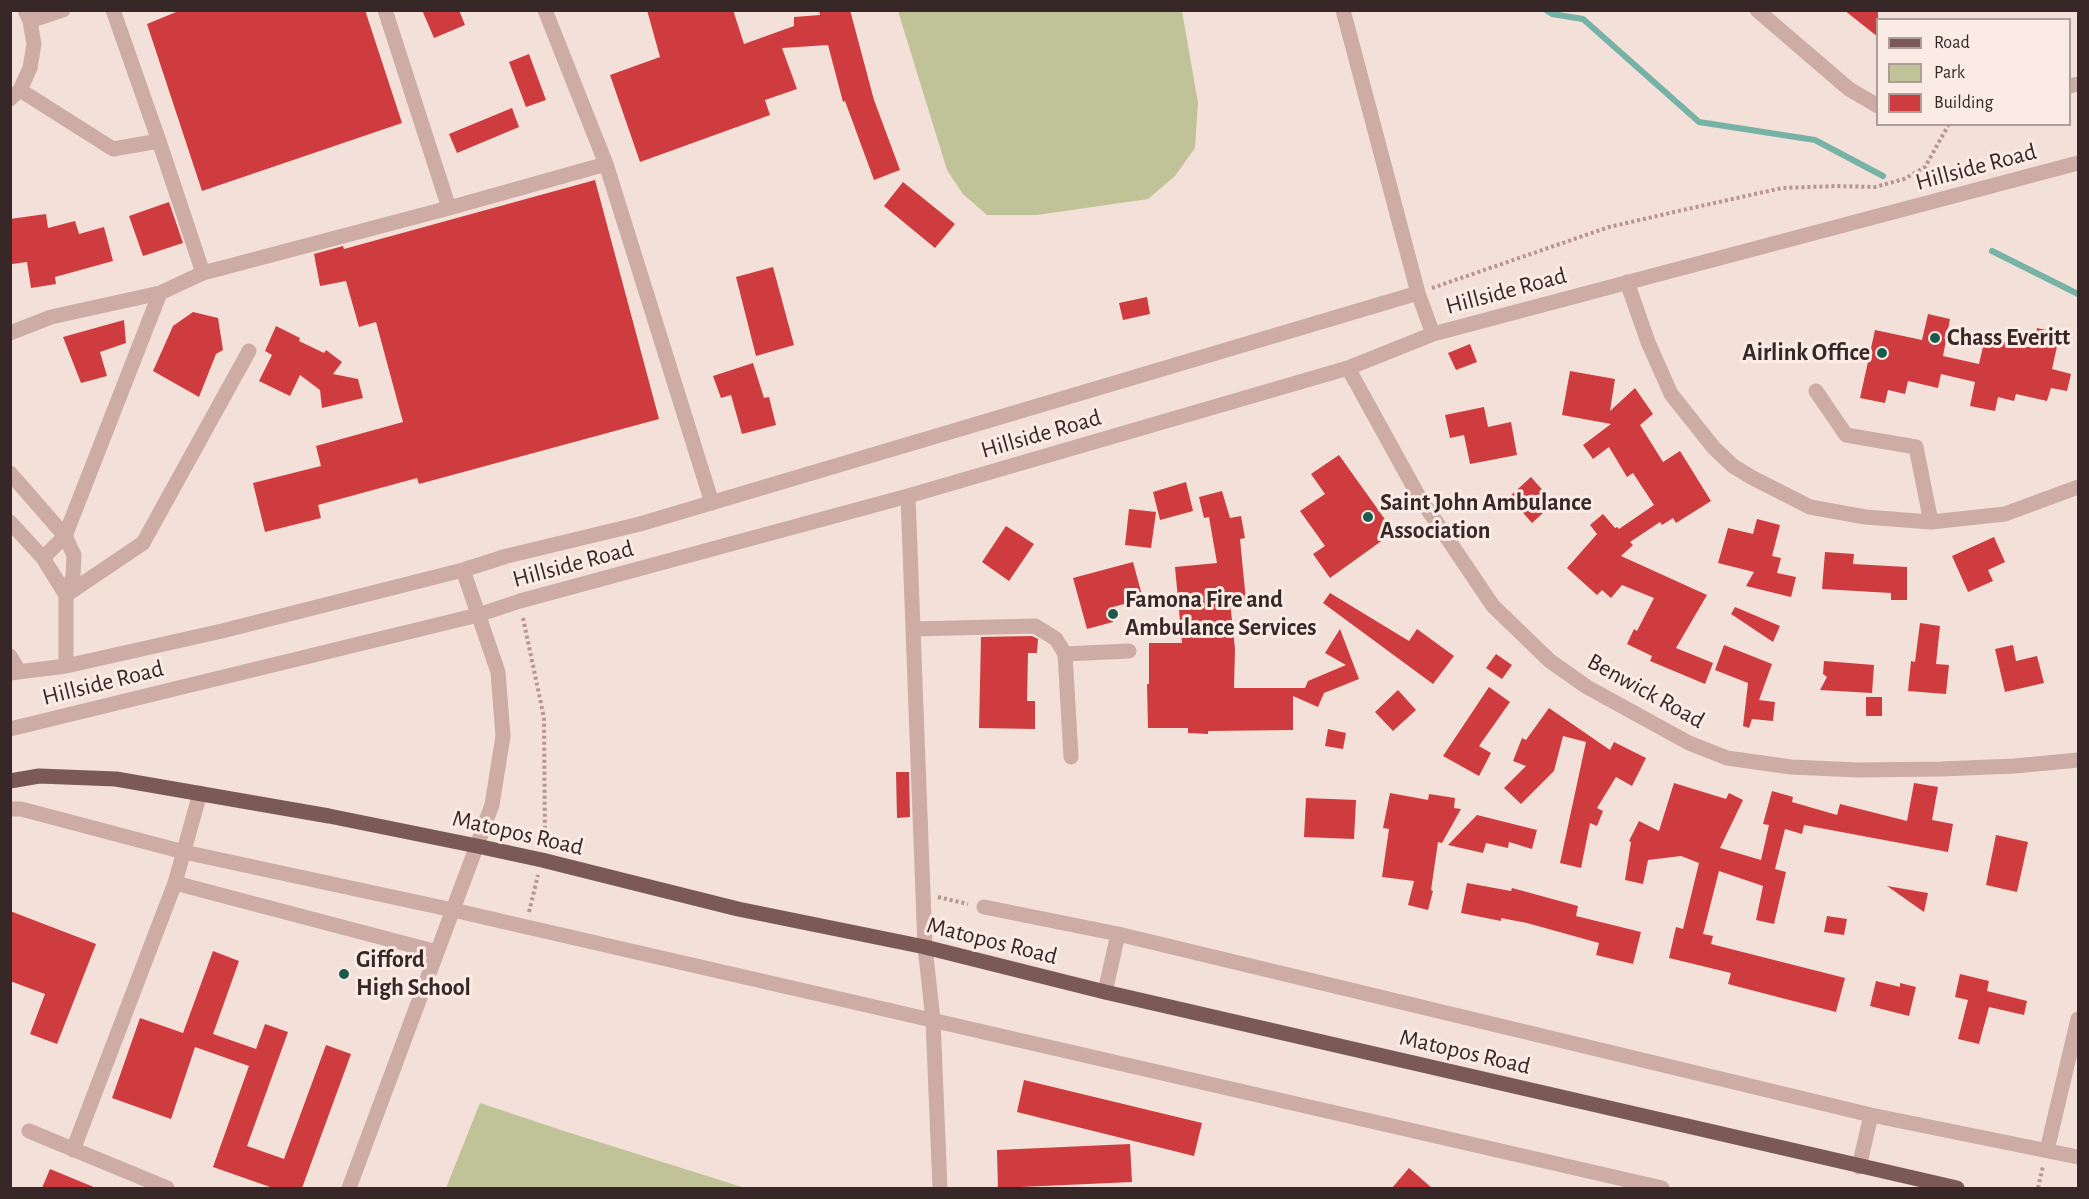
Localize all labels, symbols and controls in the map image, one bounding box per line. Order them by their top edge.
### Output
legend [1876,18,2071,126]
text: Road [1934,34,1970,52]
text: Park [1934,64,1965,82]
text: Building [1934,94,1993,112]
street label: Hillside Road [1912,137,2040,197]
street label: Hillside Road [1442,261,1570,321]
place label: Chass Everitt [1947,324,2070,352]
marker: Chass Everitt [1928,331,1942,345]
place label: Airlink Office [1742,339,1870,367]
marker: Airlink Office [1875,346,1889,360]
street label: Hillside Road [977,403,1105,465]
place label: Saint John Ambulance Association [1380,489,1592,545]
marker: Saint John Ambulance Association [1361,510,1375,524]
street label: Hillside Road [509,534,637,594]
place label: Famona Fire and Ambulance Services [1125,586,1316,642]
marker: Famona Fire and Ambulance Services [1106,607,1120,621]
street label: Benwick Road [1582,647,1710,735]
street label: Hillside Road [39,654,167,712]
street label: Matopos Road [450,804,586,862]
street label: Matopos Road [924,911,1060,971]
place label: Gifford High School [356,946,471,1002]
marker: Gifford High School [337,967,351,981]
street label: Matopos Road [1397,1023,1533,1081]

